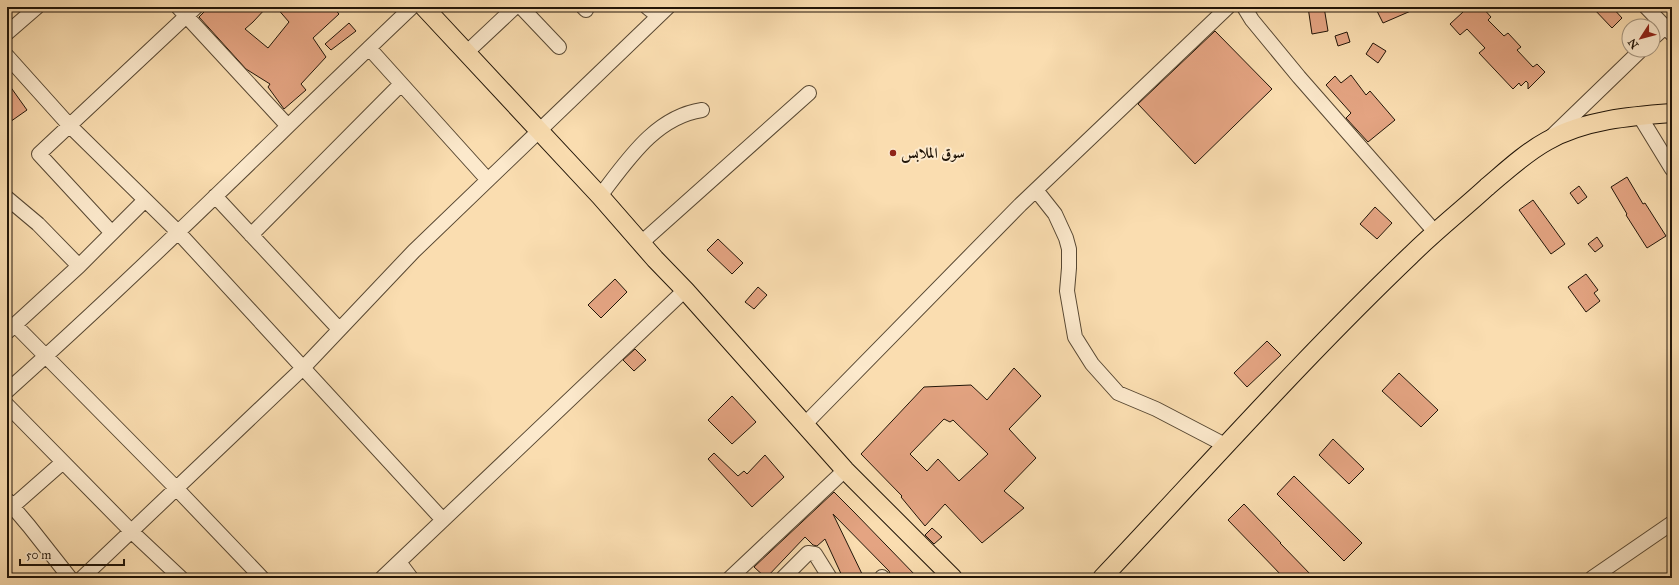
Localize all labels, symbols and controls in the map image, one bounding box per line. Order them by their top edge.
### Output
north arrow [1621,18,1661,58]
text: N [1625,35,1641,51]
place label: سوق الملابس [901,144,965,163]
marker: سوق الملابس [888,148,898,158]
scale bar [20,541,124,567]
text: 50 m [26,548,51,562]

